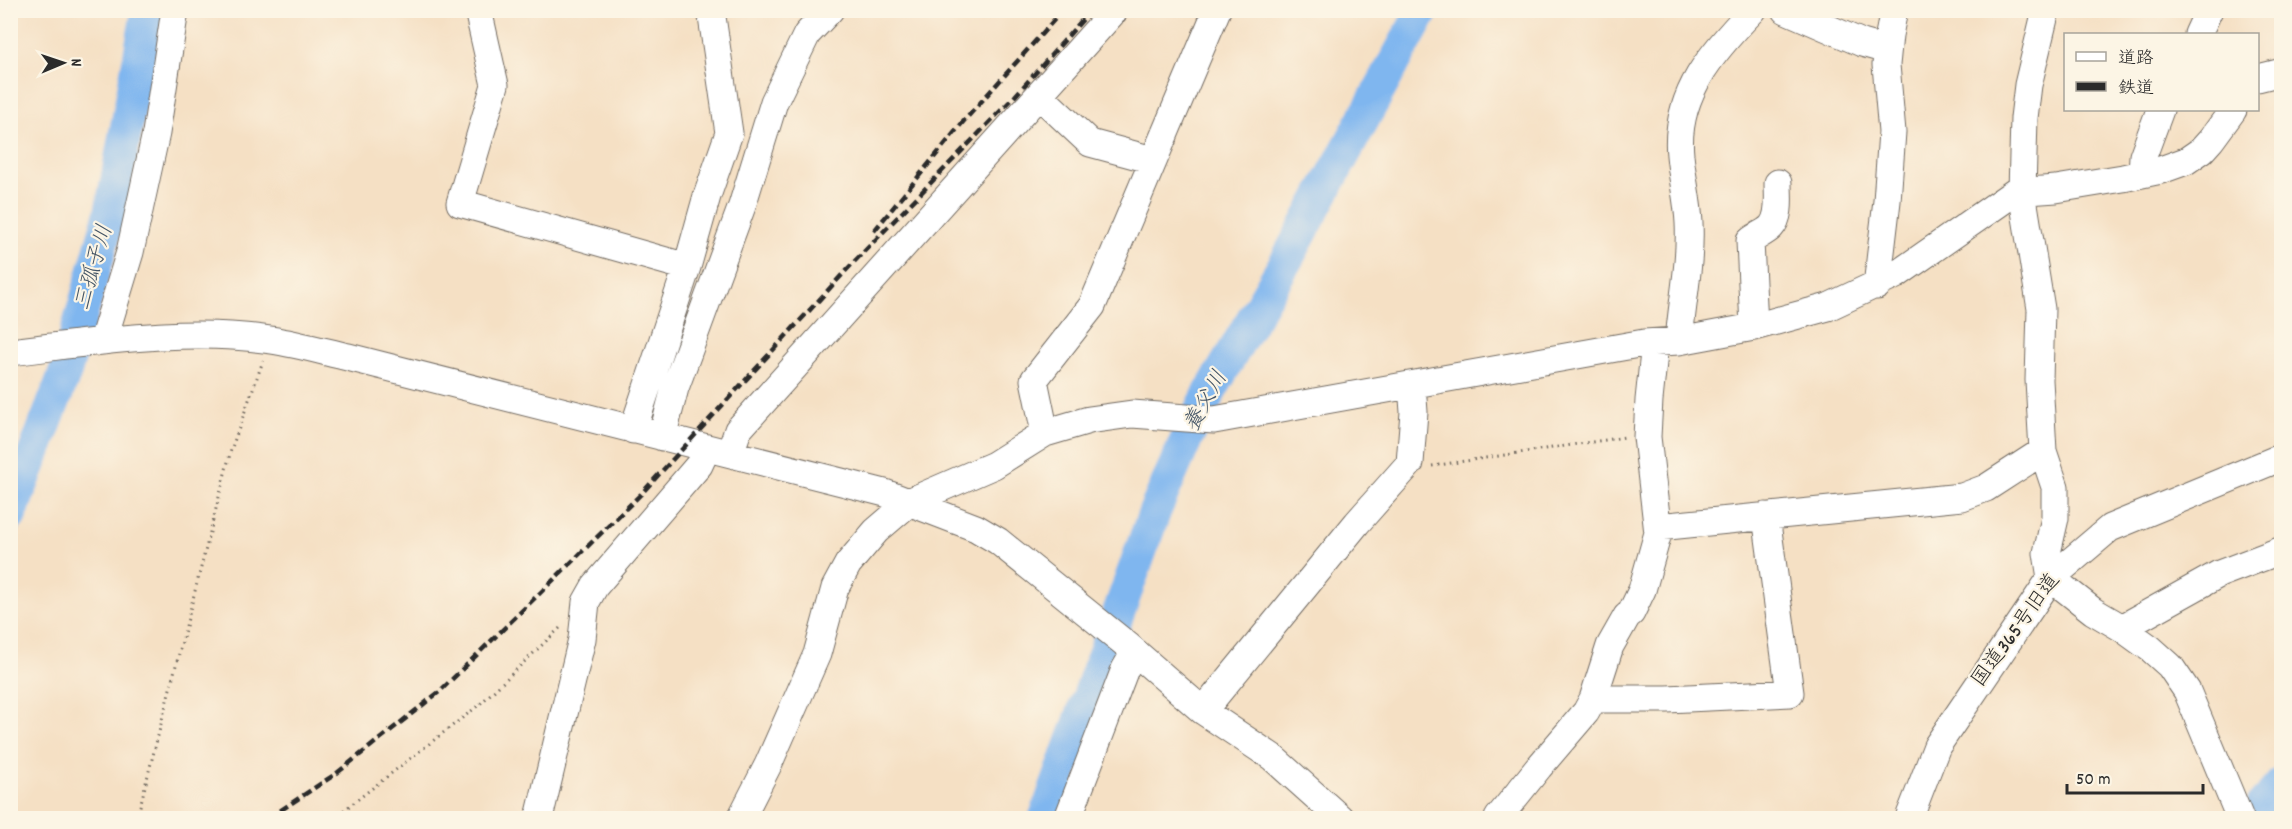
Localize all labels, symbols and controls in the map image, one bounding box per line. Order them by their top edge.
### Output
north arrow [33,33,93,93]
legend [2064,33,2259,111]
text: 道路 [2118,47,2154,72]
text: N [64,58,87,67]
text: 鉄道 [2118,77,2154,102]
water label: 三孤子川 [68,221,122,315]
water label: 養父川 [1177,366,1237,438]
street label: 国道365号旧道 [1965,568,2069,694]
scale bar [2067,757,2204,795]
text: 50 m [2076,768,2111,793]

